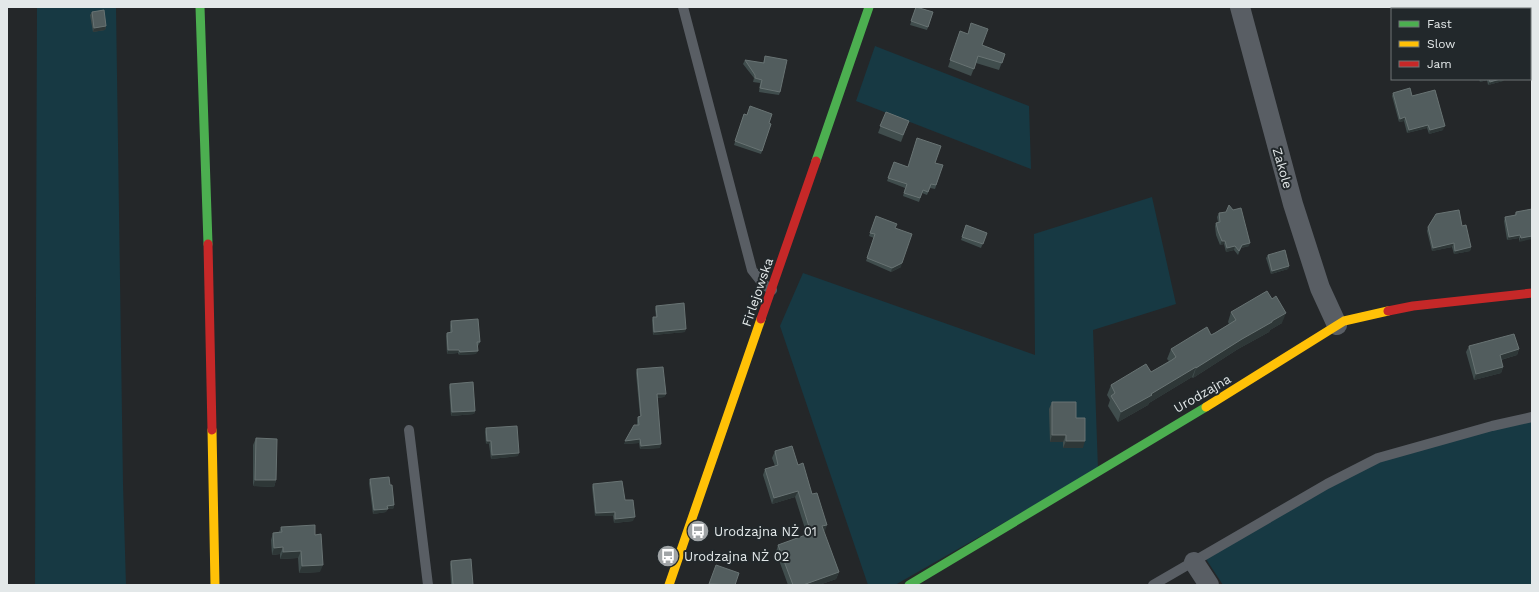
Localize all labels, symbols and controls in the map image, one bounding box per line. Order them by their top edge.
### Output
legend [1391,8,1531,80]
text: Fast [1427,17,1452,31]
text: Slow [1427,37,1455,51]
text: Jam [1427,57,1452,71]
street label: Zakole [1270,146,1296,190]
street label: Firlejowska [739,255,776,328]
street label: Urodzajna [1171,371,1234,416]
bus stop icon: Urodzajna NŻ 01 [685,518,711,544]
place label: Urodzajna NŻ 01 [714,524,817,539]
bus stop icon: Urodzajna NŻ 02 [655,543,681,569]
place label: Urodzajna NŻ 02 [684,549,789,564]

